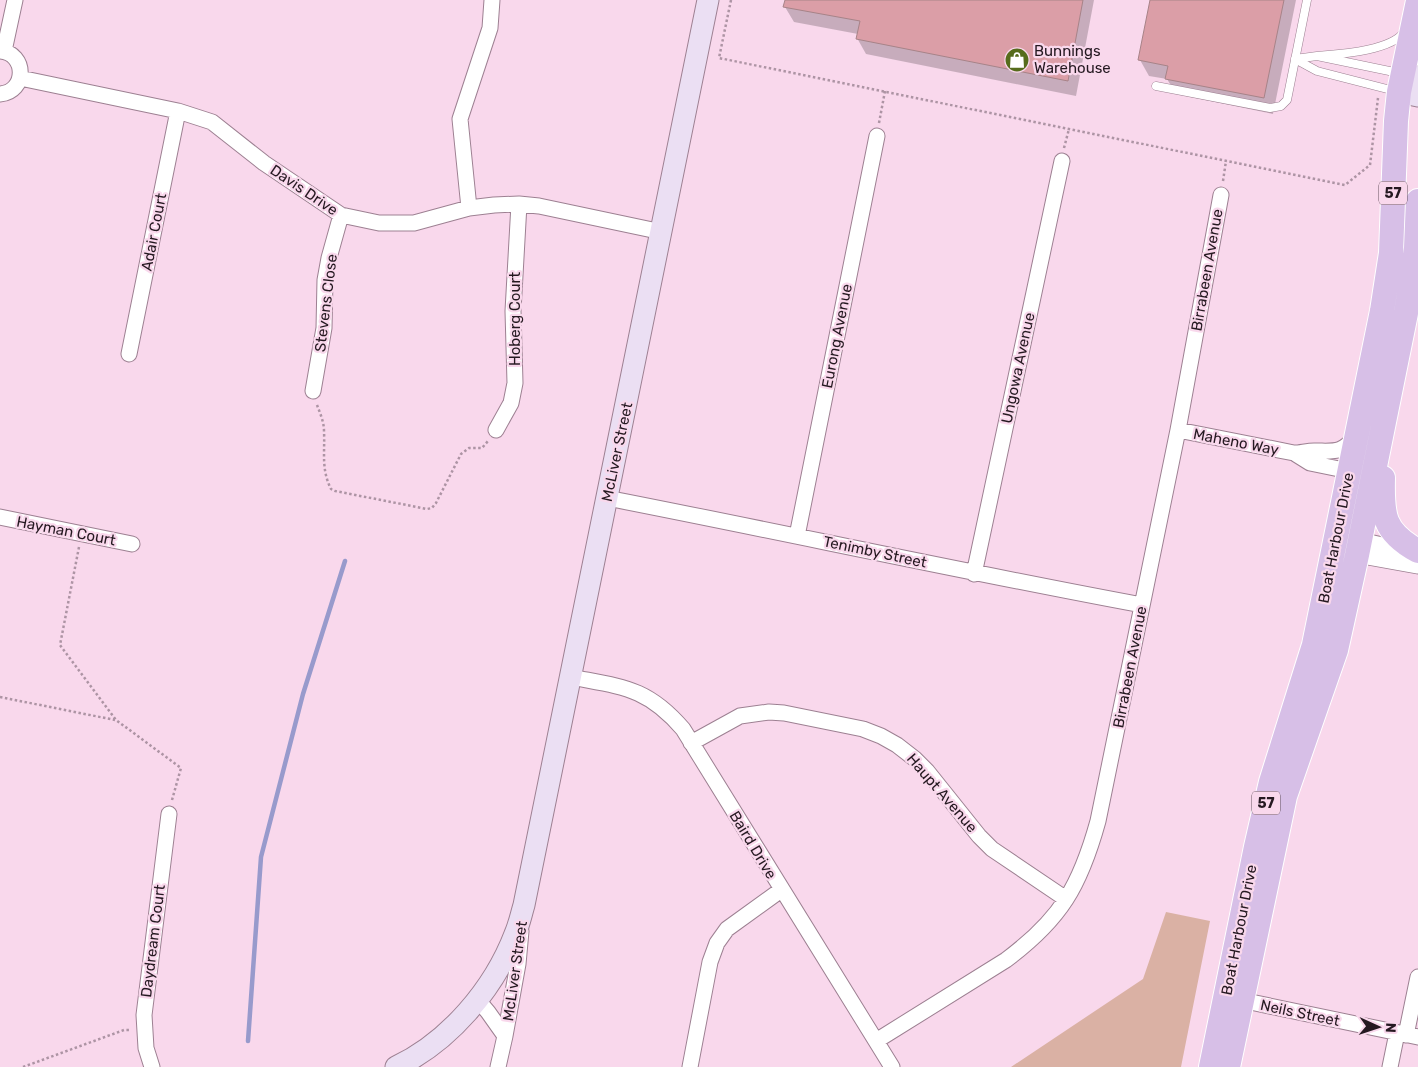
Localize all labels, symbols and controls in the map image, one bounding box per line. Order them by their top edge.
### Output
place label: Bunnings Warehouse [1034,42,1111,77]
shop icon: Bunnings Warehouse [1004,47,1030,73]
street label: Davis Drive [267,161,341,219]
road number: 57 [1379,182,1407,204]
street label: Adair Court [138,191,170,273]
street label: Birrabeen Avenue [1187,207,1227,333]
street label: Stevens Close [311,253,341,353]
street label: Hoberg Court [506,272,524,366]
street label: Eurong Avenue [818,282,856,390]
street label: Ungowa Avenue [997,311,1039,425]
street label: McLiver Street [598,401,636,503]
street label: Maheno Way [1192,425,1280,459]
street label: Boat Harbour Drive [1314,471,1358,605]
street label: Hayman Court [15,513,117,549]
street label: Tenimby Street [822,532,928,572]
street label: Birrabeen Avenue [1109,604,1151,730]
street label: Haupt Avenue [903,750,981,836]
road number: 57 [1252,791,1280,814]
street label: Baird Drive [726,808,780,882]
street label: Boat Harbour Drive [1217,863,1261,997]
street label: Daydream Court [137,883,169,999]
street label: McLiver Street [499,920,531,1022]
street label: Neils Street [1259,996,1342,1030]
north arrow [1353,1002,1403,1052]
text: N [1382,1022,1399,1033]

